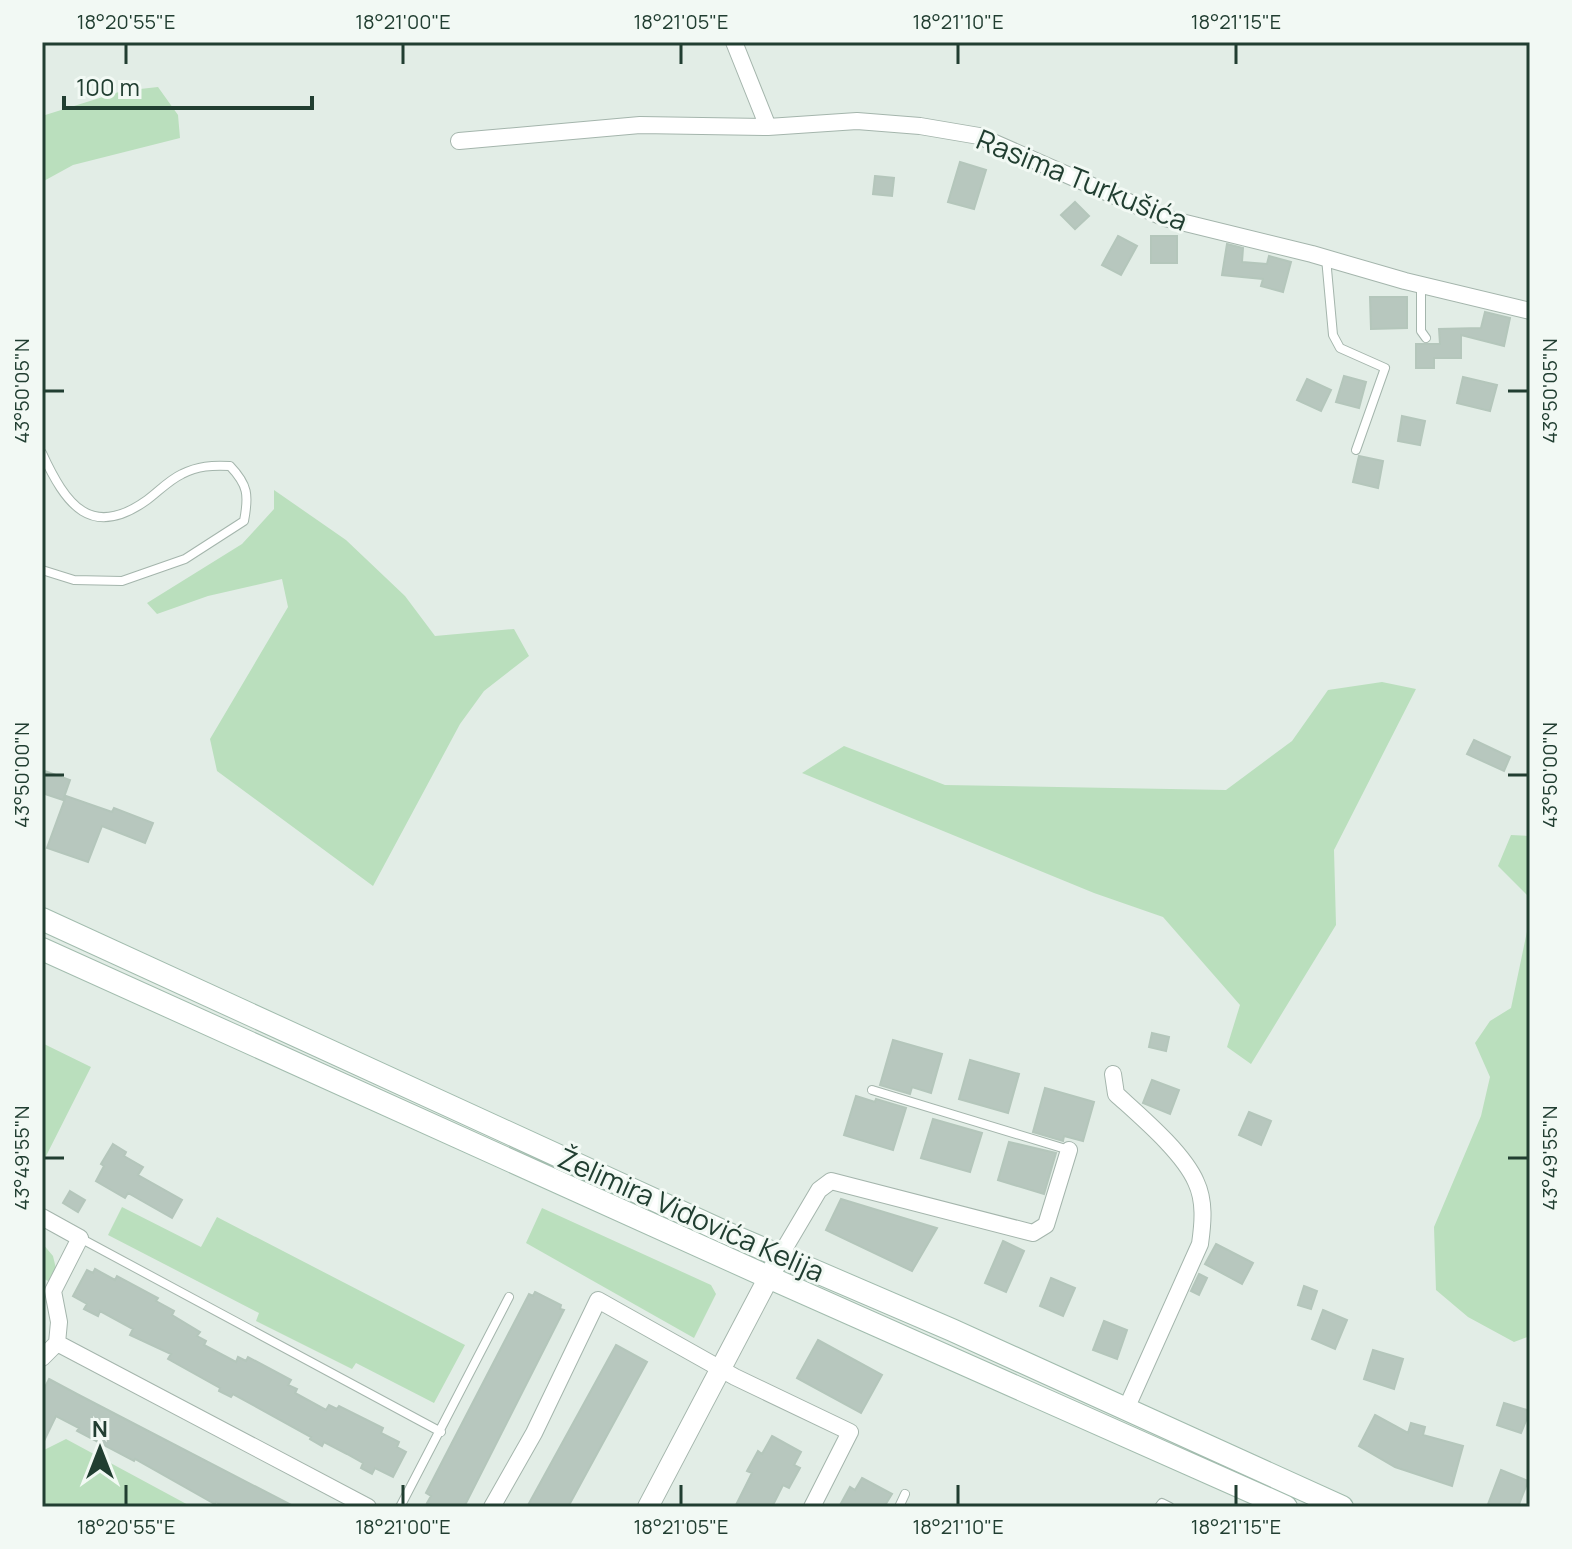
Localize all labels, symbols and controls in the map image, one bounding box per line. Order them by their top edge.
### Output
text: 18°20'55"E [77,8,175,35]
text: 18°21'00"E [355,8,451,35]
text: 18°21'05"E [634,8,728,35]
text: 18°21'10"E [912,8,1004,35]
text: 18°21'15"E [1191,8,1281,35]
scale bar [64,60,312,110]
text: 100 m [76,70,140,103]
street label: Rasima Turkušića [971,119,1193,239]
text: 43°50'05"N [8,338,35,444]
text: 43°50'05"N [1536,338,1563,444]
text: 43°50'00"N [8,722,35,828]
text: 43°50'00"N [1536,722,1563,828]
text: 43°49'55"N [8,1106,35,1210]
text: 43°49'55"N [1536,1106,1563,1210]
street label: Želimira Vidovića Kelija [552,1138,831,1290]
north arrow [60,1409,140,1489]
text: N [92,1414,108,1444]
text: 18°20'55"E [77,1513,175,1540]
text: 18°21'00"E [355,1513,451,1540]
text: 18°21'05"E [634,1513,728,1540]
text: 18°21'10"E [912,1513,1004,1540]
text: 18°21'15"E [1191,1513,1281,1540]

